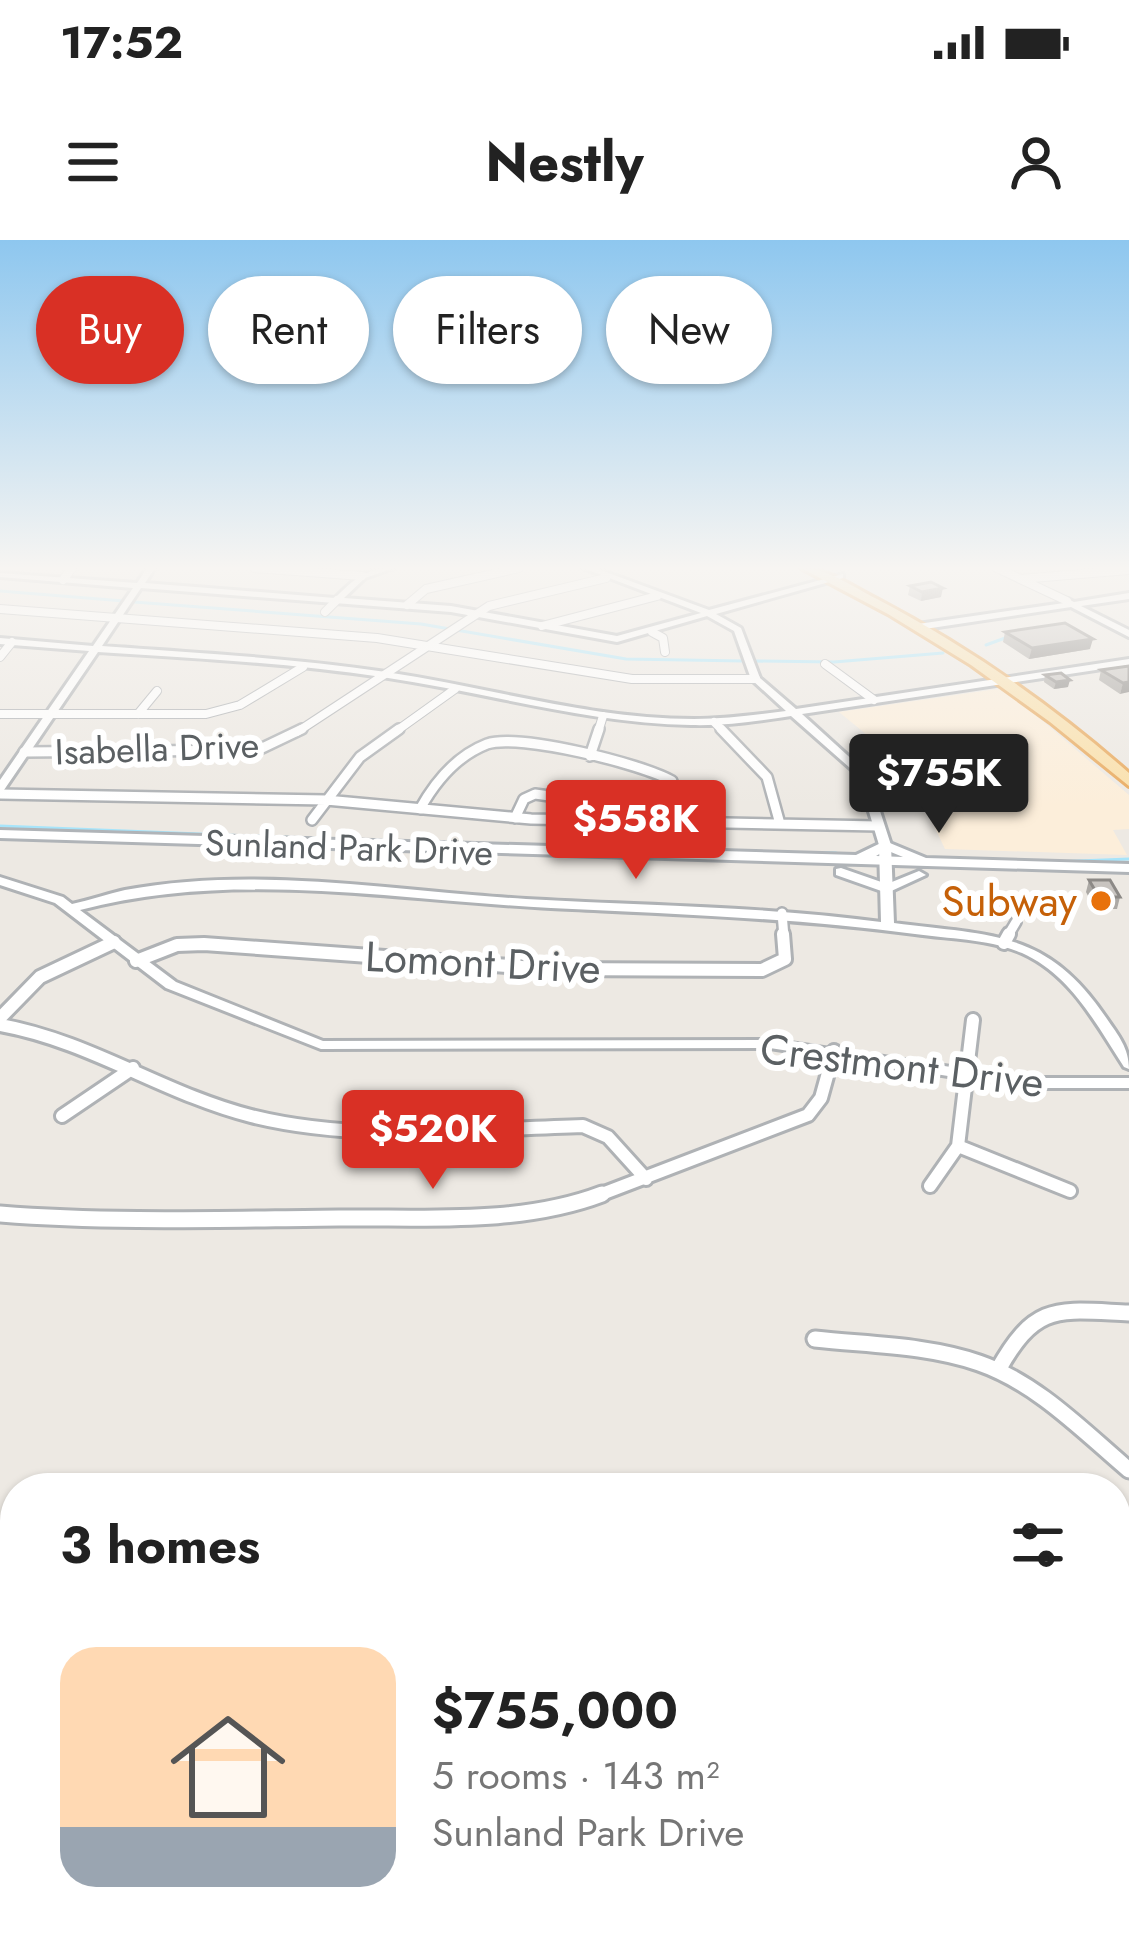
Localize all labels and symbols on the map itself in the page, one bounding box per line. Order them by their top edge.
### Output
street label: Isabella Drive [54,718,260,778]
pin: $755K [855,734,1023,836]
pin: $558K [552,780,720,882]
street label: Sunland Park Drive [204,816,494,878]
place label: Subway [942,871,1078,932]
marker: Subway [1088,888,1114,914]
street label: Lomont Drive [364,926,602,999]
street label: Crestmont Drive [757,1018,1047,1113]
pin: $520K [349,1090,517,1192]

